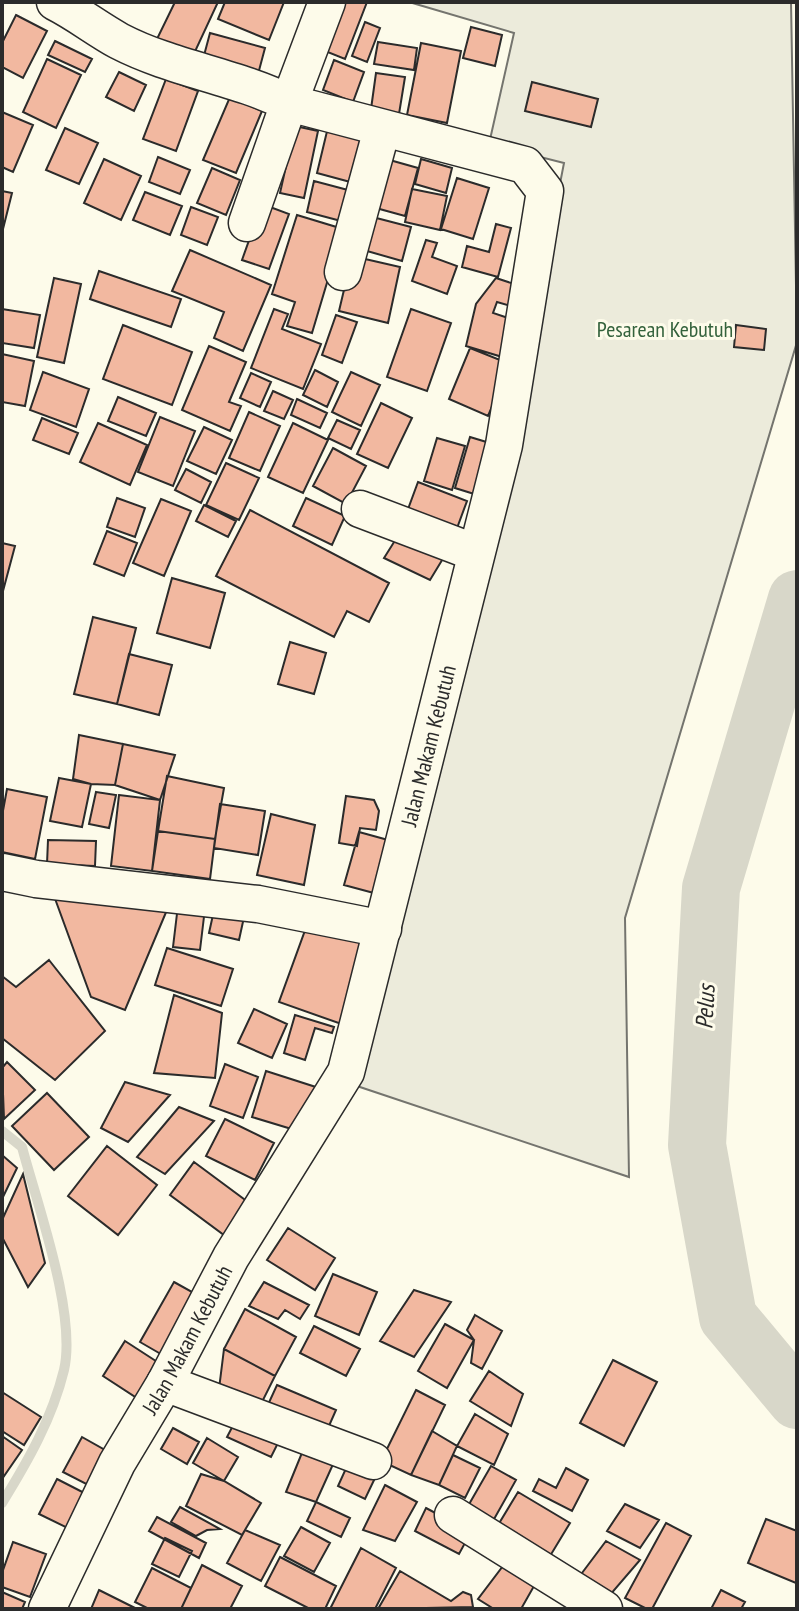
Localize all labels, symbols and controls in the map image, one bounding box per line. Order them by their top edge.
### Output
park label: Pesarean Kebutuh [597,315,733,343]
street label: Jalan Makam Kebutuh [394,662,462,830]
water label: Pelus [688,981,722,1030]
street label: Jalan Makam Kebutuh [135,1260,238,1420]

